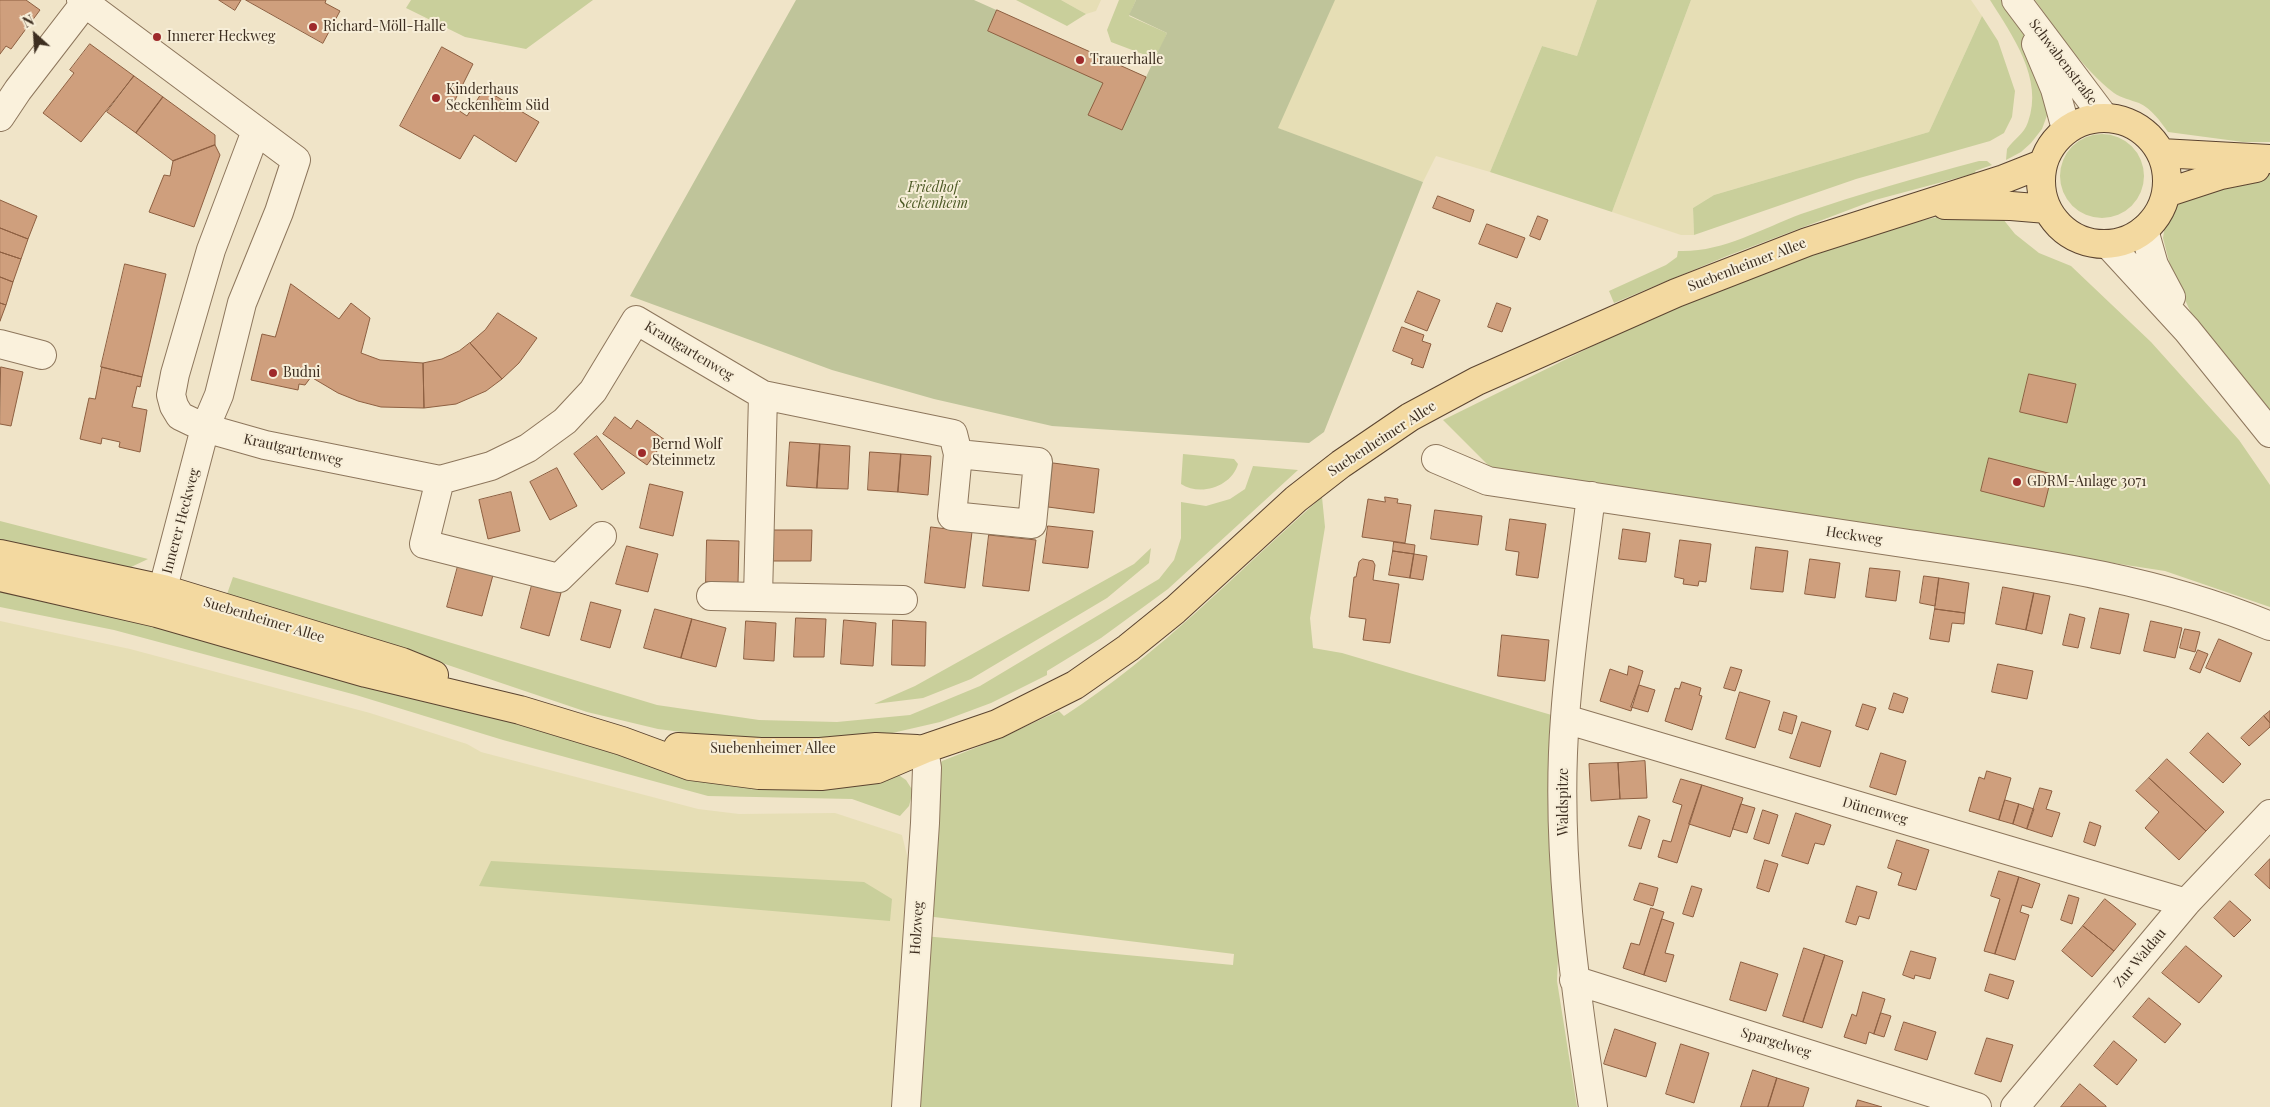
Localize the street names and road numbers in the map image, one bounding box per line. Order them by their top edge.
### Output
street label: Schwabenstraße [2025,16,2101,108]
street label: Suebenheimer Allee [1685,235,1809,295]
street label: Krautgartenweg [641,318,737,384]
street label: Suebenheimer Allee [1325,398,1439,480]
street label: Krautgartenweg [242,430,344,470]
street label: Innerer Heckweg [159,466,203,576]
street label: Heckweg [1825,523,1883,549]
street label: Suebenheimer Allee [201,594,327,646]
street label: Suebenheimer Allee [710,741,836,757]
street label: Waldspitze [1556,768,1572,836]
street label: Dünenweg [1840,794,1910,828]
street label: Holzweg [907,901,927,955]
street label: Zur Waldau [2110,925,2170,991]
street label: Spargelweg [1739,1024,1813,1062]

